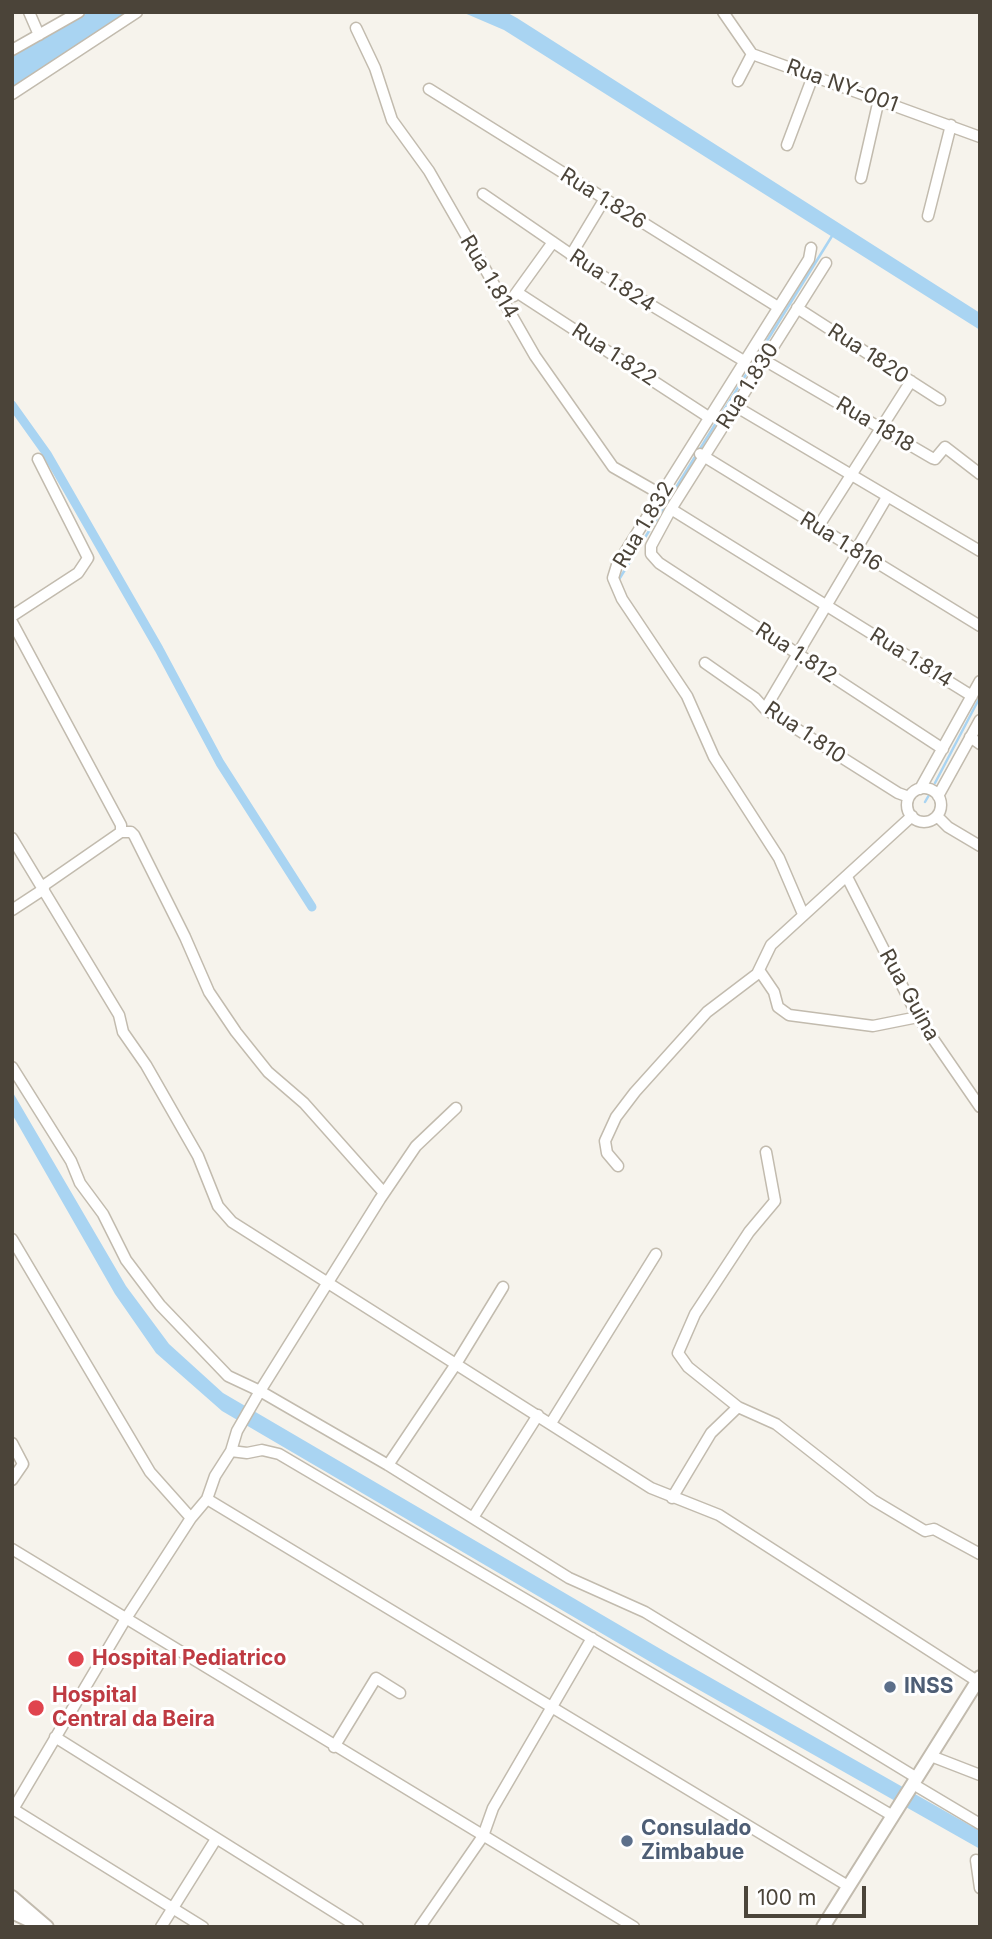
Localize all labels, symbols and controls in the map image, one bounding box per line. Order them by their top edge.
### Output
street label: Rua NY-001 [783,54,901,118]
street label: Rua 1.826 [555,163,651,235]
street label: Rua 1.814 [454,231,524,323]
street label: Rua 1.824 [565,244,659,318]
street label: Rua 1.822 [567,318,661,392]
street label: Rua 1820 [823,319,913,389]
street label: Rua 1.830 [712,338,784,434]
street label: Rua 1818 [831,392,919,458]
street label: Rua 1.832 [608,477,680,573]
street label: Rua 1.816 [795,507,887,577]
street label: Rua 1.812 [751,617,841,689]
street label: Rua 1.814 [865,623,957,693]
street label: Rua 1.810 [760,697,850,769]
street label: Rua Guina [873,945,945,1045]
place label: Hospital Pediatrico [92,1646,286,1672]
marker: Hospital Pediatrico [66,1649,86,1669]
place label: INSS [904,1674,953,1700]
marker: INSS [882,1679,898,1695]
place label: Hospital Central da Beira [52,1683,215,1733]
marker: Hospital Central da Beira [26,1698,46,1718]
place label: Consulado Zimbabue [641,1816,751,1866]
marker: Consulado Zimbabue [619,1833,635,1849]
scale bar [747,1872,870,1916]
text: 100 m [757,1885,816,1910]

